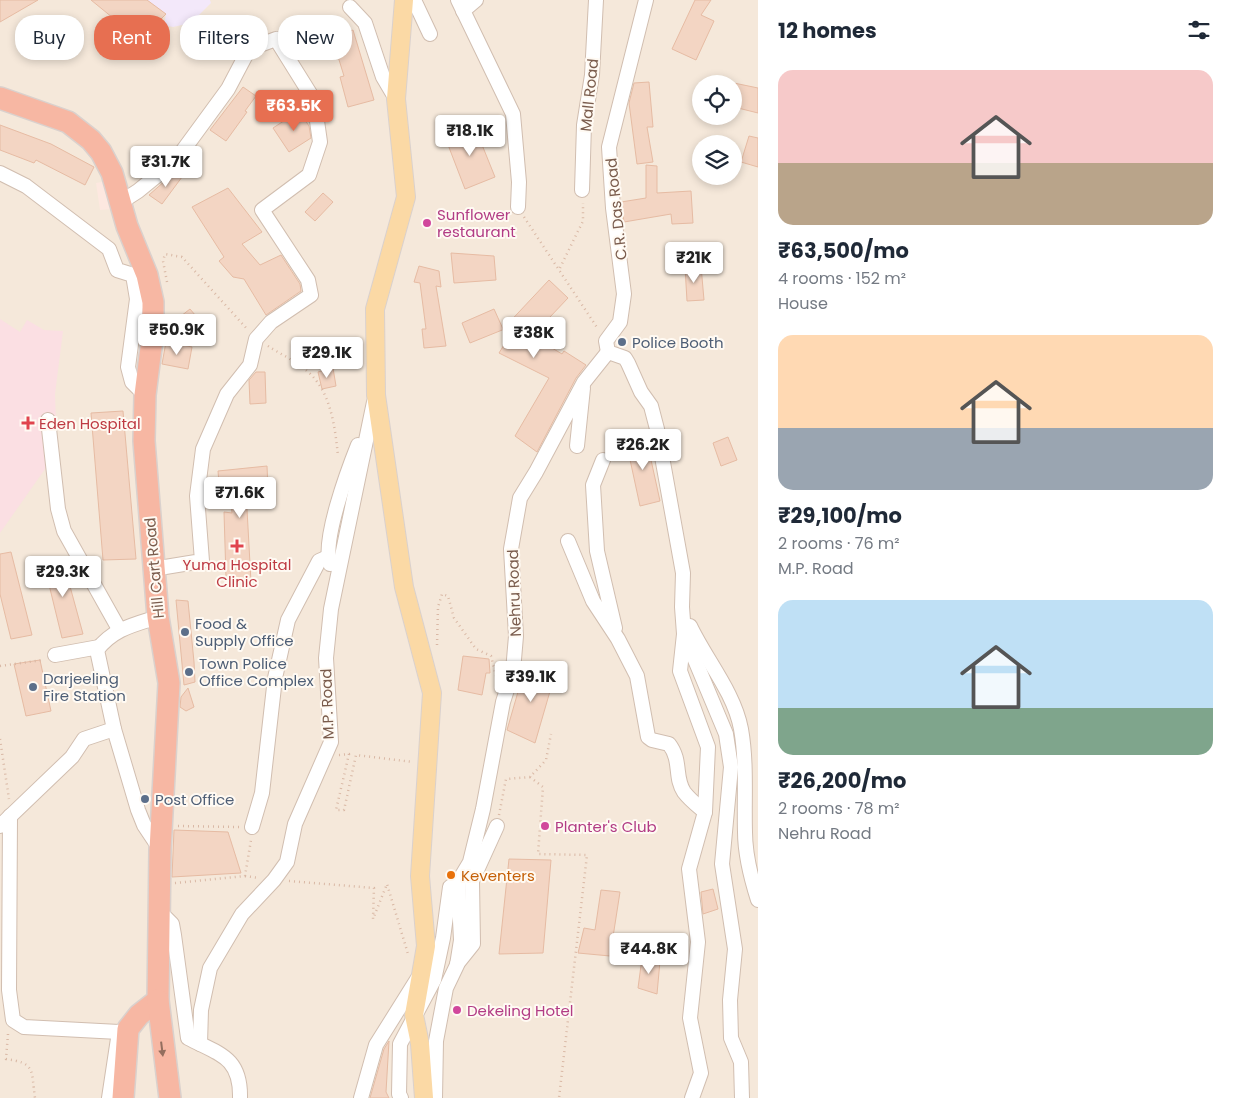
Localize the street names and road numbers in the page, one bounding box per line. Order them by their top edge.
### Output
street label: Mall Road [575,57,603,133]
street label: C.R. Das Road [600,157,632,261]
street label: Hill Cart Road [139,517,169,619]
street label: Nehru Road [502,549,526,637]
street label: M.P. Road [315,668,339,740]

